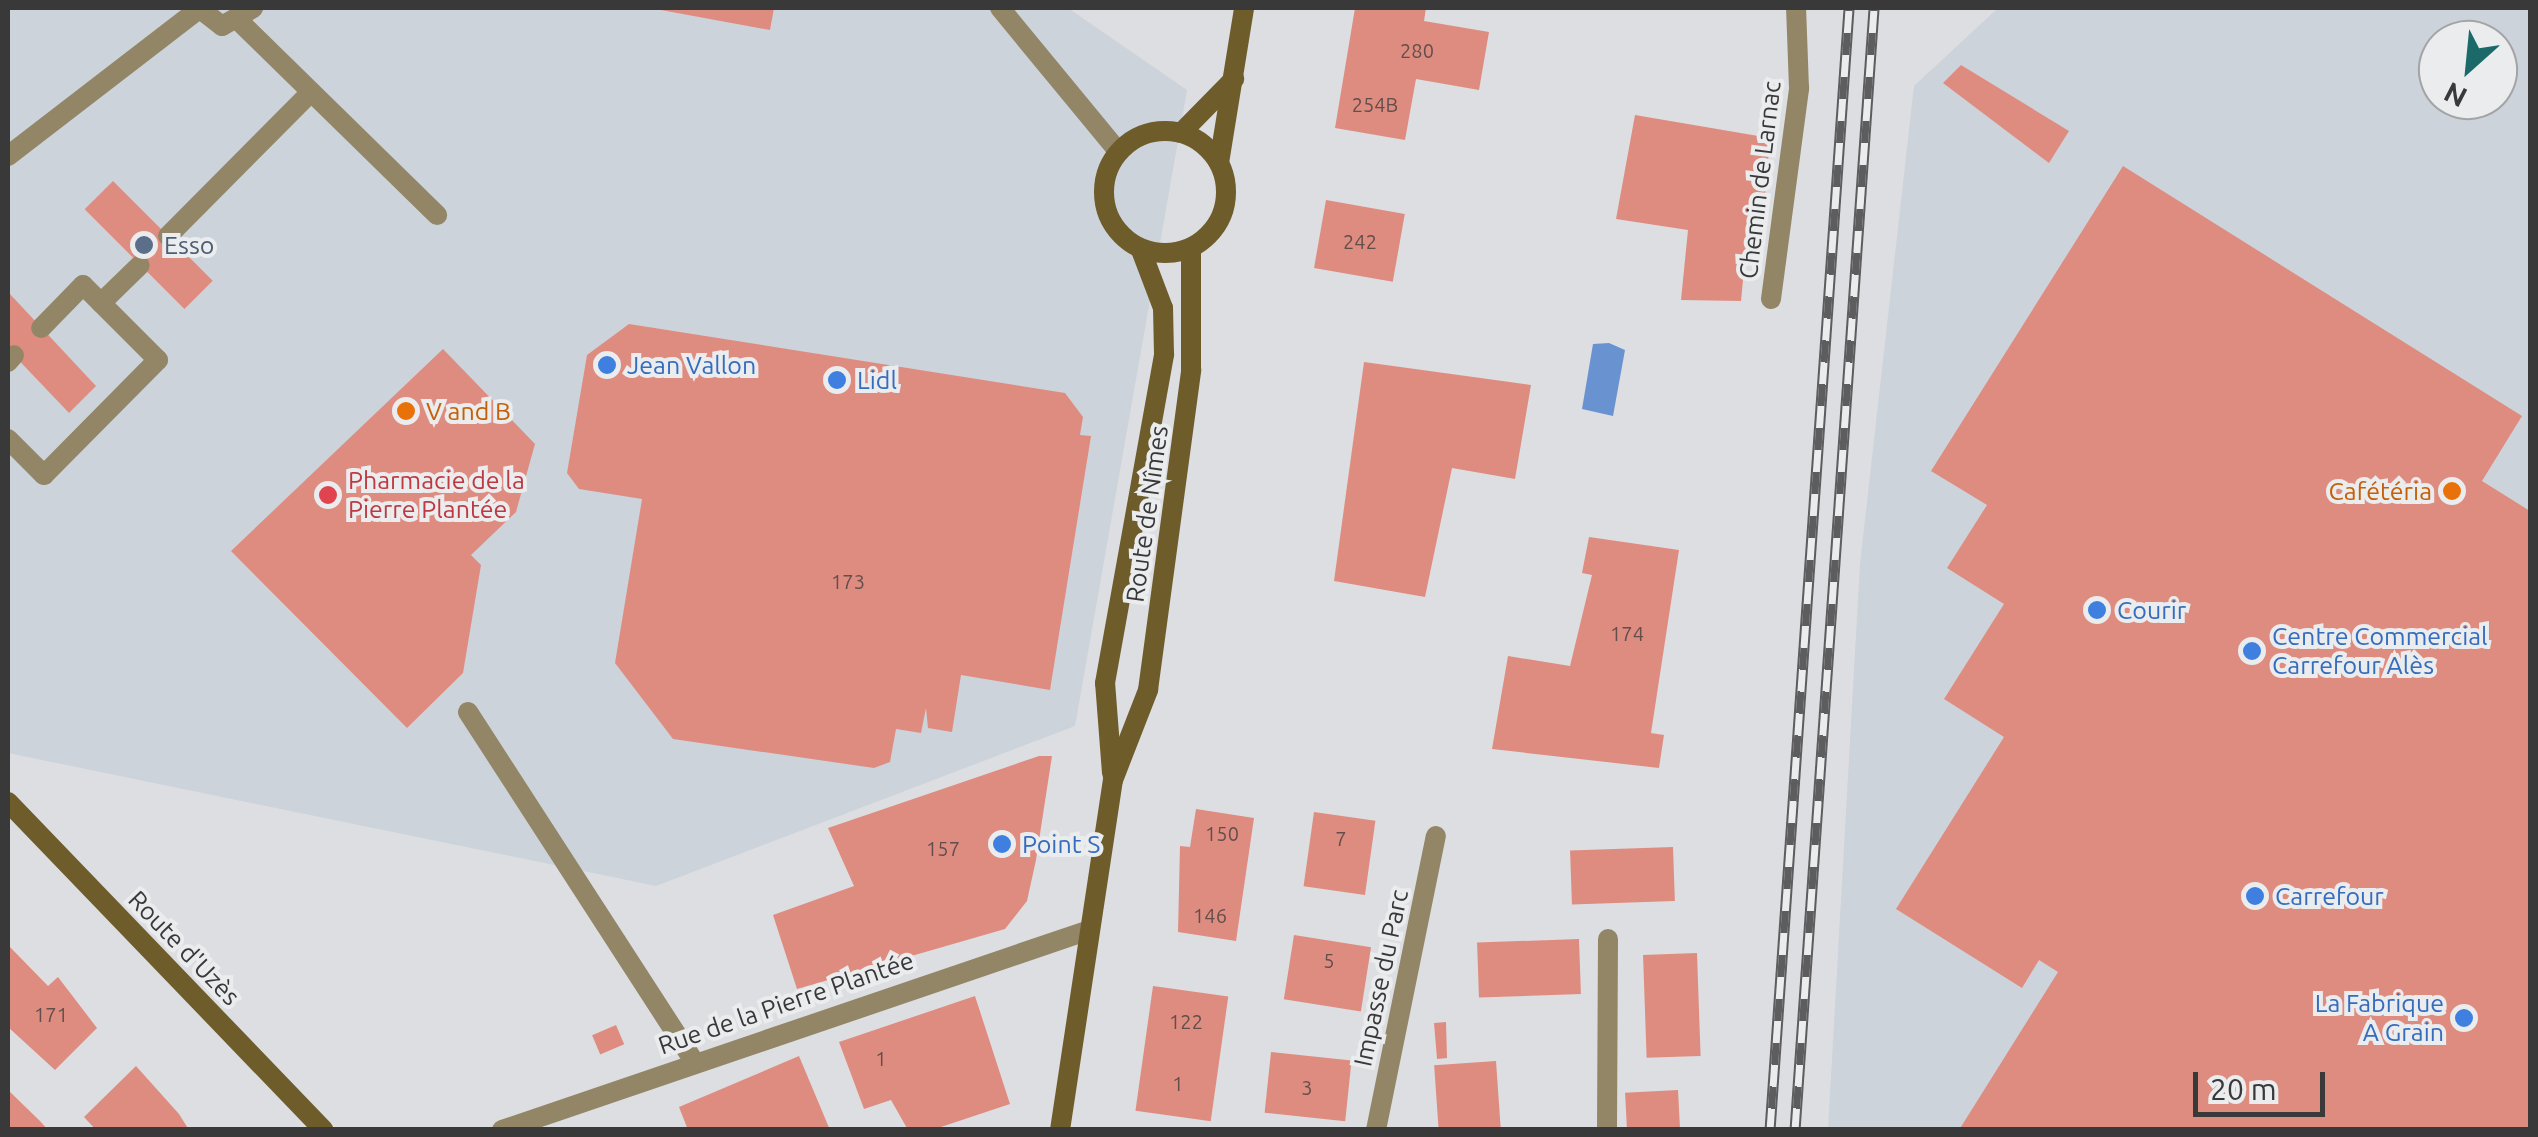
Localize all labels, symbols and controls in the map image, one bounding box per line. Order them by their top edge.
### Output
north arrow [2418,20,2518,120]
house number: 280 [1400,38,1434,62]
text: N [2439,77,2471,114]
street label: Chemin de Larnac [1733,79,1787,281]
house number: 254B [1352,92,1398,116]
house number: 242 [1343,229,1377,253]
place label: Esso [164,230,214,260]
marker: Esso [133,234,155,256]
place label: Jean Vallon [627,350,756,380]
marker: Jean Vallon [596,354,618,376]
place label: Lidl [857,365,897,395]
marker: Lidl [826,369,848,391]
place label: V and B [426,396,511,426]
marker: V and B [395,400,417,422]
street label: Route de Nîmes [1120,424,1174,604]
place label: Pharmacie de la Pierre Plantée [348,466,525,525]
place label: Cafétéria [2329,476,2432,506]
marker: Cafétéria [2441,480,2463,502]
marker: Pharmacie de la Pierre Plantée [317,484,339,506]
house number: 173 [831,569,865,593]
place label: Courir [2117,595,2186,625]
marker: Courir [2086,599,2108,621]
house number: 174 [1610,621,1644,645]
place label: Centre Commercial Carrefour Alès [2272,622,2488,681]
marker: Centre Commercial Carrefour Alès [2241,640,2263,662]
house number: 150 [1205,821,1239,845]
house number: 7 [1335,826,1347,850]
place label: Point S [1022,829,1100,859]
marker: Point S [991,833,1013,855]
house number: 157 [926,836,960,860]
place label: Carrefour [2275,881,2384,911]
street label: Route d'Uzès [122,885,246,1011]
marker: Carrefour [2244,885,2266,907]
street label: Impasse du Parc [1348,887,1414,1069]
house number: 146 [1193,903,1227,927]
street label: Rue de la Pierre Plantée [654,945,918,1061]
house number: 5 [1323,948,1335,972]
place label: La Fabrique A Grain [2315,989,2444,1048]
house number: 171 [34,1002,68,1026]
marker: La Fabrique A Grain [2453,1007,2475,1029]
house number: 122 [1169,1009,1203,1033]
house number: 1 [875,1046,887,1070]
scale bar [2198,1052,2330,1114]
house number: 1 [1172,1071,1184,1095]
text: 20 m [2210,1072,2277,1106]
house number: 3 [1301,1075,1313,1099]

